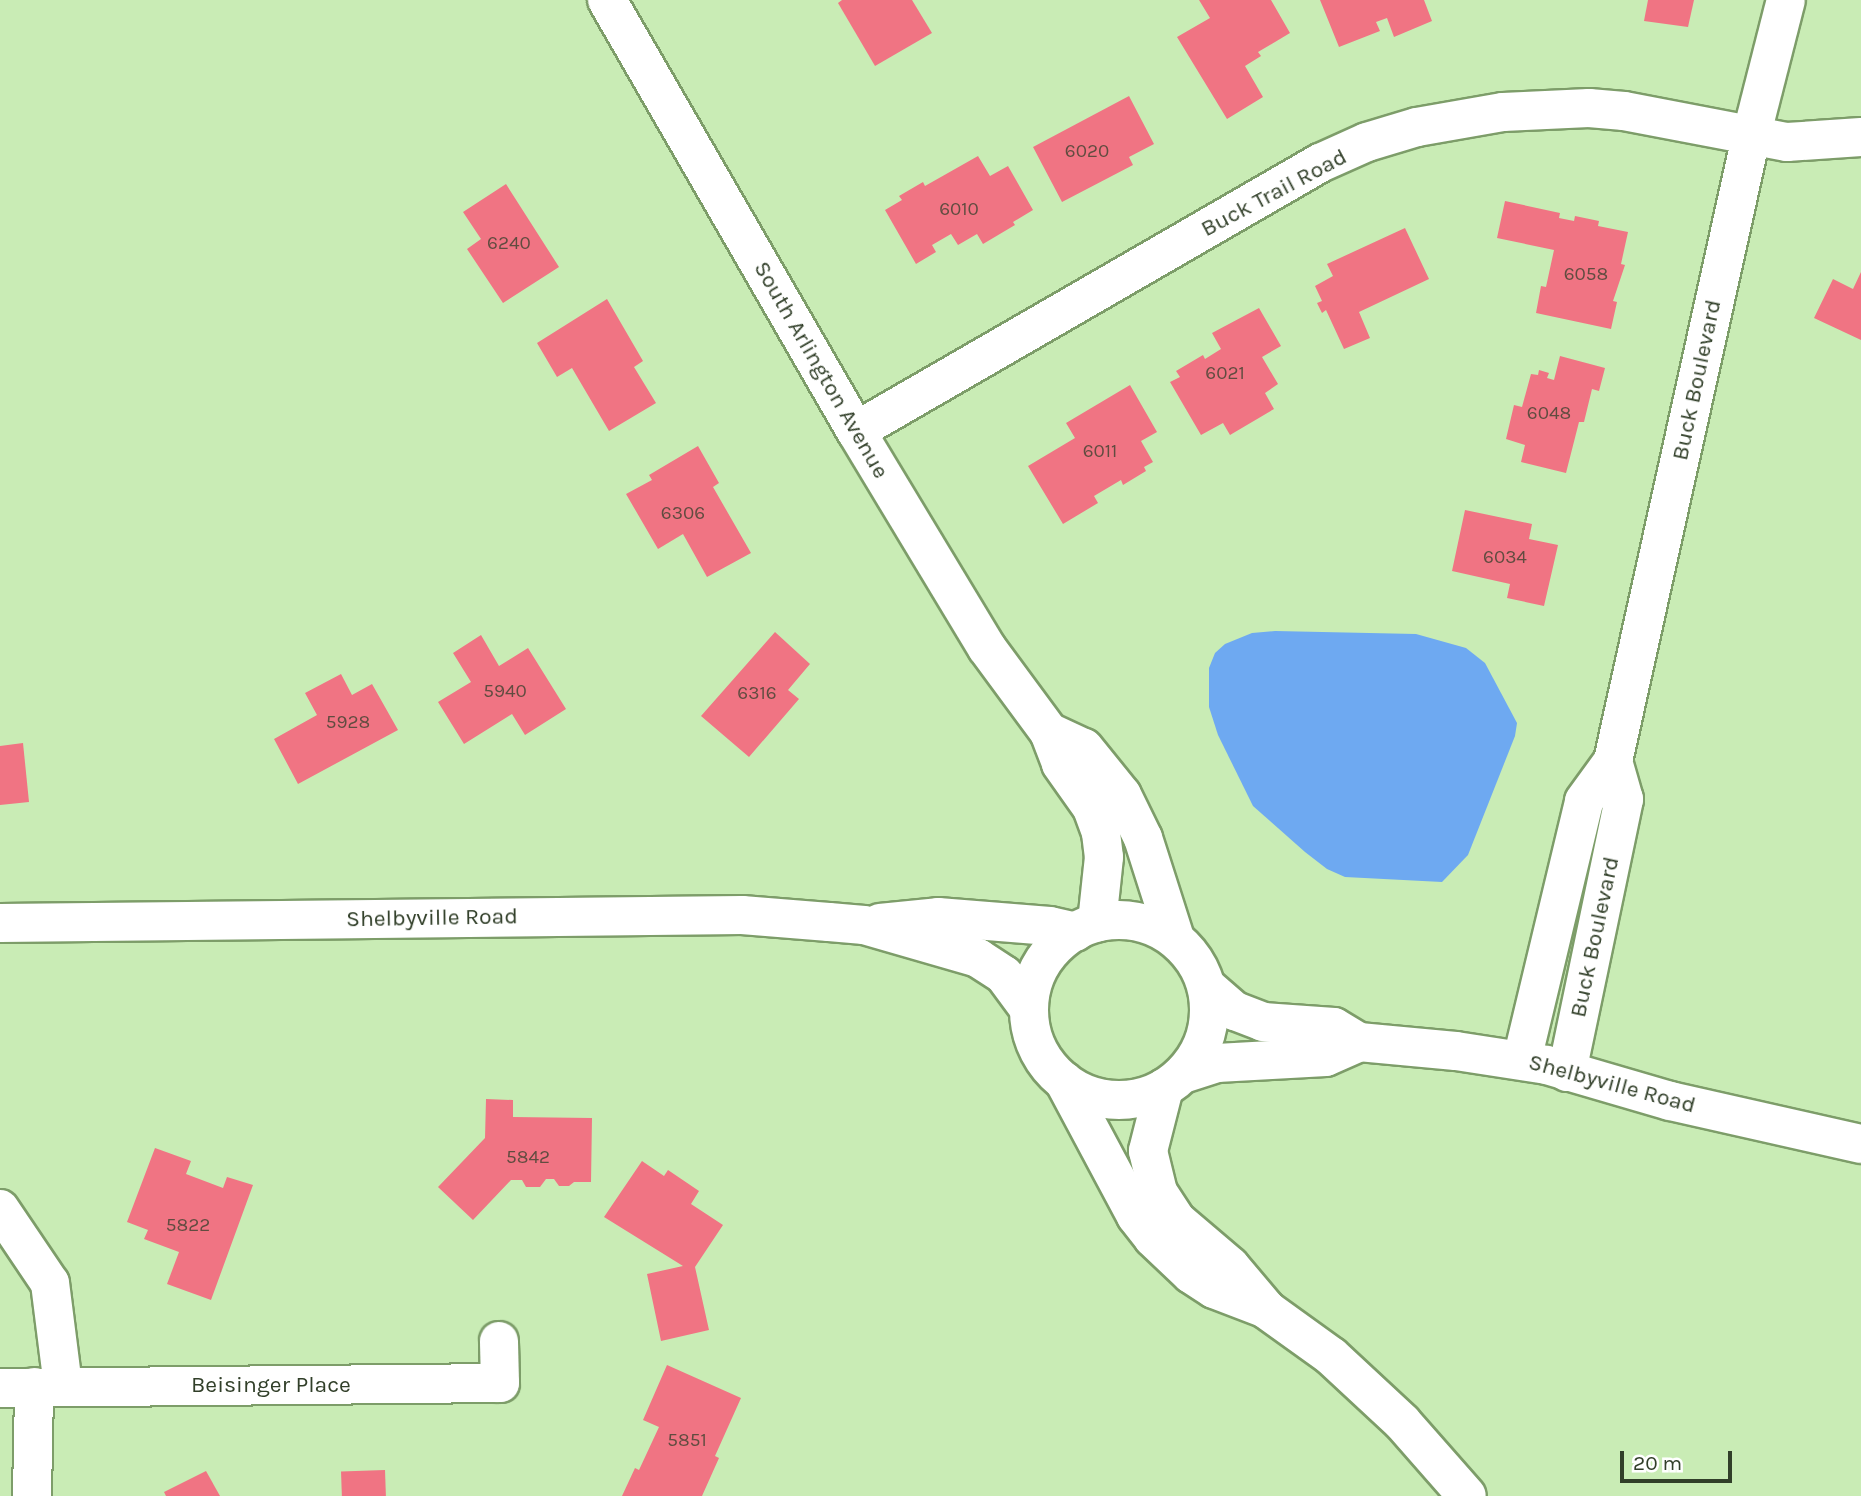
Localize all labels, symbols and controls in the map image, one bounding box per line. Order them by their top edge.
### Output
house number: 6020 [1065,141,1109,163]
street label: Buck Trail Road [1196,143,1352,243]
house number: 6010 [939,199,979,221]
house number: 6240 [487,233,531,255]
street label: South Arlington Avenue [747,256,895,484]
house number: 6058 [1564,264,1608,286]
street label: Buck Boulevard [1666,297,1728,463]
house number: 6021 [1205,363,1245,385]
house number: 6048 [1527,403,1571,425]
house number: 6011 [1083,441,1117,463]
house number: 6306 [661,503,705,525]
house number: 6034 [1483,547,1527,569]
house number: 5940 [483,681,527,703]
house number: 6316 [737,683,777,705]
house number: 5928 [326,712,370,734]
street label: Buck Boulevard [1564,854,1626,1020]
street label: Shelbyville Road [346,903,518,933]
street label: Shelbyville Road [1525,1048,1699,1120]
house number: 5842 [506,1147,550,1169]
house number: 5822 [166,1215,210,1237]
street label: Beisinger Place [191,1371,351,1399]
house number: 5851 [667,1430,707,1452]
scale bar [1623,1436,1735,1480]
text: 20 m [1633,1451,1682,1475]

